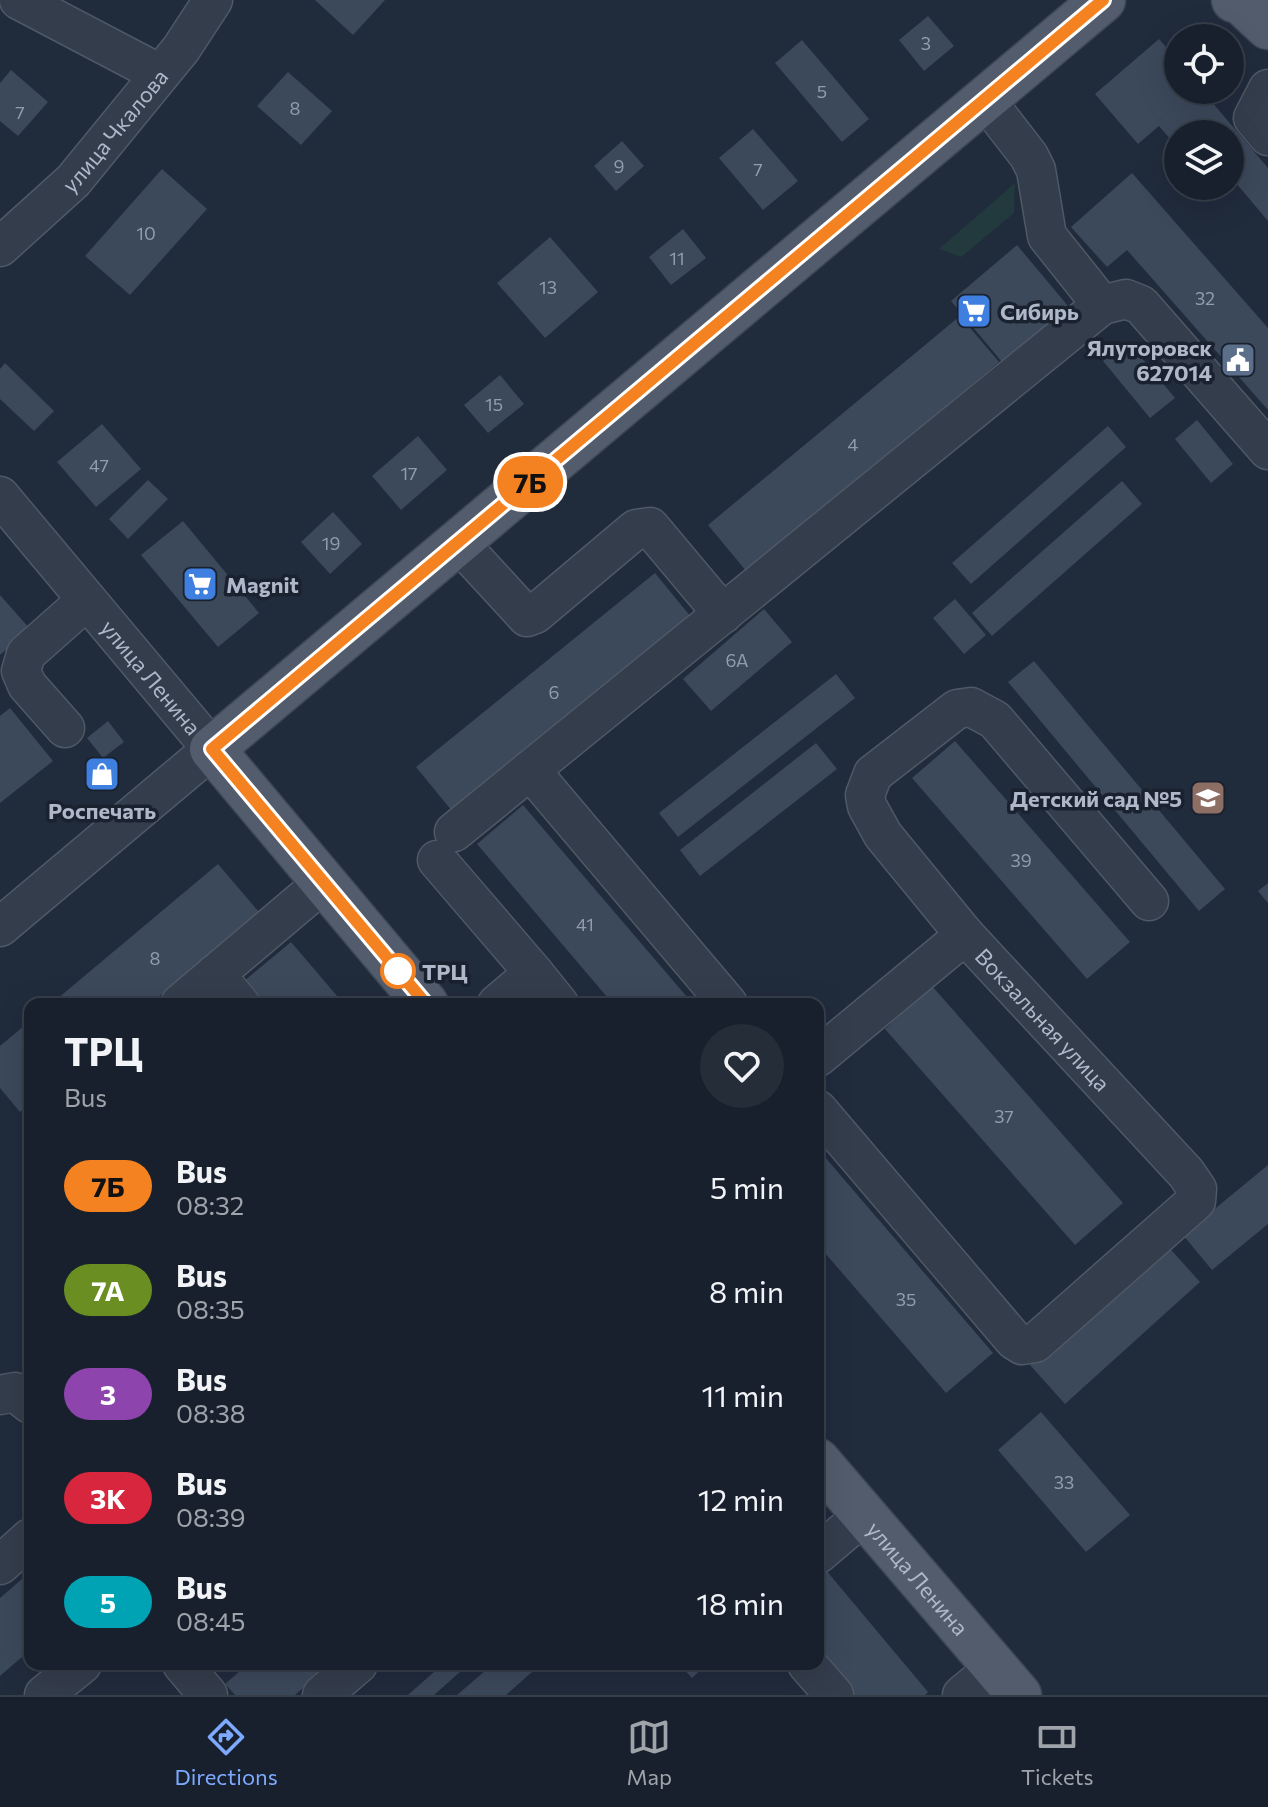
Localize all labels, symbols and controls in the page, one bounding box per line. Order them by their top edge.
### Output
map controls [1164,24,1244,200]
button: locate [1164,24,1244,104]
house number: 3 [921,32,931,54]
street label: улица Чкалова [56,63,173,198]
house number: 5 [817,80,827,102]
house number: 8 [290,97,301,119]
house number: 7 [15,101,25,123]
button: layers [1164,120,1244,200]
house number: 9 [614,155,624,177]
house number: 7 [753,158,763,180]
house number: 10 [136,222,156,244]
house number: 11 [669,247,685,269]
house number: 13 [539,276,557,298]
house number: 32 [1195,287,1215,309]
supermarket icon: Сибирь [955,292,993,330]
place label: Сибирь [1000,298,1079,325]
place label: Ялуторовск 627014 [1087,334,1212,386]
public building icon: Ялуторовск 627014 [1219,341,1257,379]
house number: 15 [485,393,503,415]
house number: 4 [848,433,859,455]
house number: 47 [89,454,109,476]
line badge: 7Б [494,456,566,508]
house number: 17 [400,462,418,484]
text: 7Б [513,465,547,499]
house number: 19 [322,532,340,554]
supermarket icon: Magnit [181,565,219,603]
place label: Magnit [226,571,299,598]
street label: улица Ленина [96,614,207,740]
house number: 6А [726,649,748,671]
house number: 6 [549,681,559,703]
shop icon: Роспечать [83,755,121,793]
school or university icon: Детский сад №5 [1189,779,1227,817]
place label: Детский сад №5 [1010,785,1182,812]
place label: Роспечать [48,797,156,824]
house number: 39 [1010,849,1032,871]
house number: 41 [576,913,594,935]
street label: Вокзальная улица [970,942,1116,1096]
house number: 8 [150,947,161,969]
marker: ТРЦ [381,954,415,988]
place label: ТРЦ [422,958,468,985]
button: heart [700,1024,784,1108]
text: ТРЦ [64,1027,143,1074]
text: Bus [64,1081,107,1112]
house number: 37 [994,1105,1014,1127]
text: Bus [176,1152,227,1189]
text: 5 min [710,1168,784,1205]
text: 7Б [91,1169,125,1203]
text: 08:32 [176,1189,244,1220]
text: Bus [176,1256,227,1293]
text: 8 min [709,1272,784,1309]
text: 7А [91,1273,125,1307]
house number: 35 [896,1288,916,1310]
text: 08:35 [176,1293,245,1324]
text: Bus [176,1360,227,1397]
text: 11 min [702,1376,784,1413]
text: 3 [100,1377,116,1411]
text: 08:38 [176,1397,246,1428]
text: Bus [176,1464,227,1501]
house number: 33 [1054,1471,1074,1493]
text: 12 min [698,1480,784,1517]
text: 3К [90,1481,126,1515]
text: 08:39 [176,1501,246,1532]
street label: улица Ленина [862,1515,975,1640]
text: Bus [176,1568,227,1605]
text: 18 min [696,1584,784,1621]
text: 5 [100,1585,116,1619]
text: 08:45 [176,1605,245,1636]
tab: Directions [174,1715,278,1790]
tab: Map [627,1715,672,1790]
tab: Tickets [1021,1715,1093,1790]

